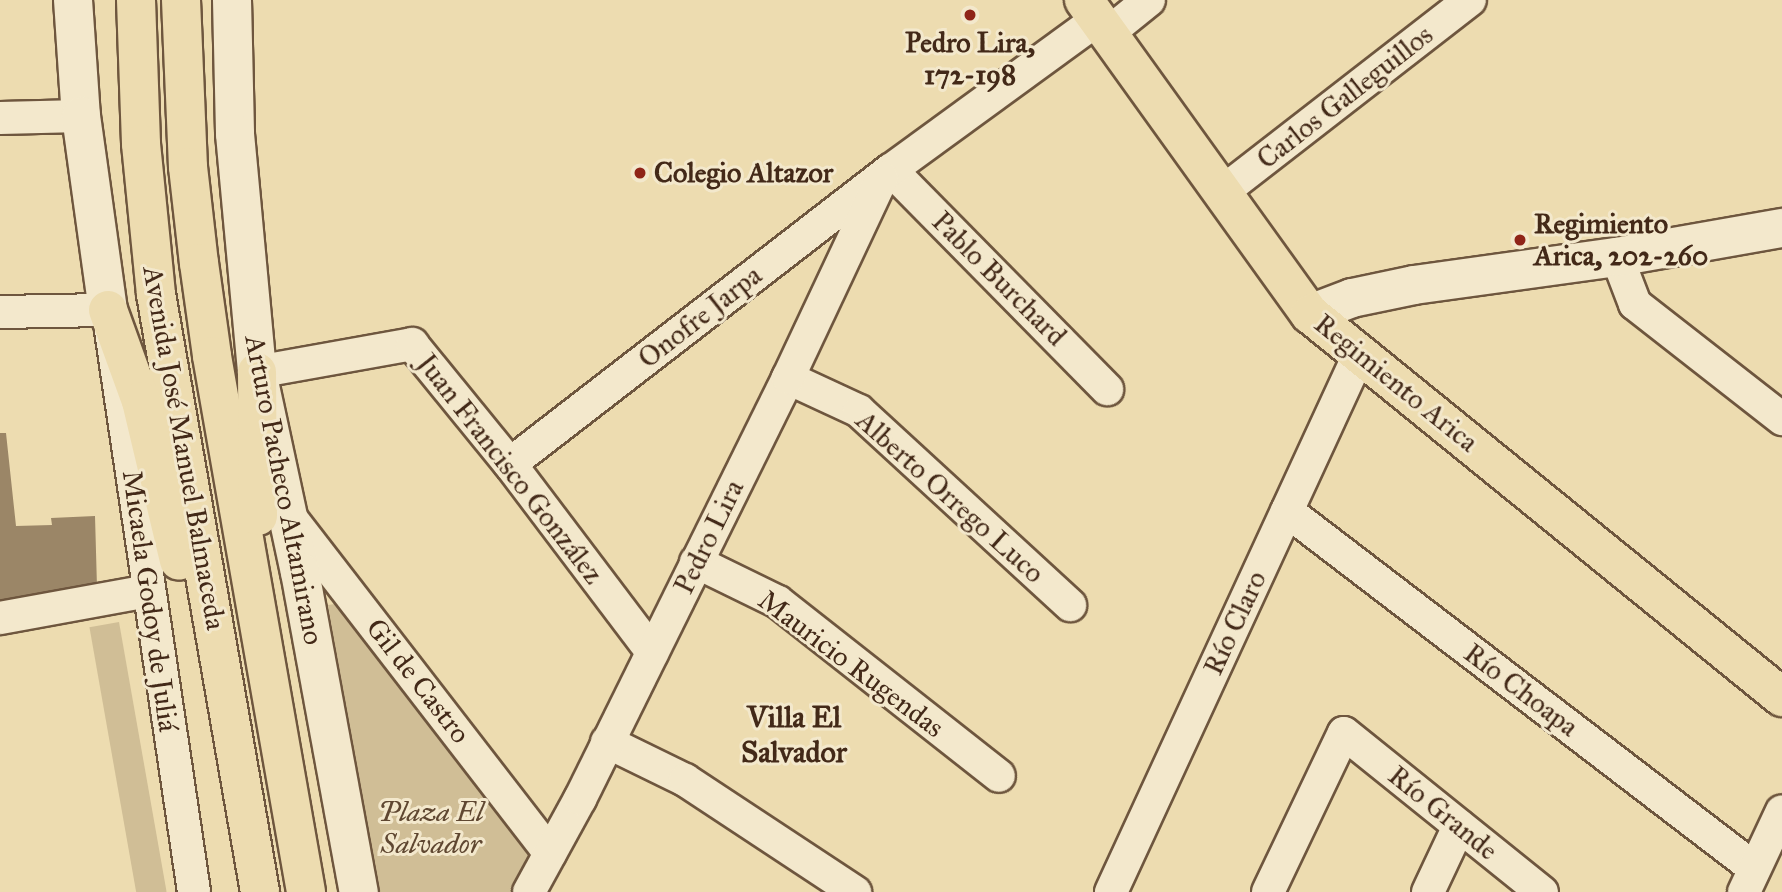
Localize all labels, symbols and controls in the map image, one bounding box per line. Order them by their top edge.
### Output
marker: Pedro Lira, 172-198 [962,7,978,23]
street label: Carlos Galleguillos [1250,18,1440,176]
place label: Pedro Lira, 172-198 [905,26,1035,92]
place label: Colegio Altazor [654,156,833,190]
marker: Colegio Altazor [632,165,648,181]
street label: Pablo Burchard [925,205,1073,353]
place label: Regimiento Arica, 202-260 [1534,207,1708,273]
marker: Regimiento Arica, 202-260 [1512,232,1528,248]
street label: Onofre Jarpa [632,259,768,375]
street label: Avenida José Manuel Balmaceda [135,264,233,632]
street label: Regimiento Arica [1307,307,1485,459]
street label: Arturo Pacheco Altamirano [238,332,330,648]
street label: Juan Francisco González [410,347,610,591]
street label: Alberto Orrego Luco [849,404,1051,590]
street label: Micaela Godoy de Juliá [115,468,185,734]
street label: Pedro Lira [667,475,751,599]
street label: Río Claro [1196,566,1274,680]
street label: Mauricio Rugendas [752,583,950,745]
street label: Gil de Castro [359,612,477,750]
street label: Río Choapa [1457,636,1585,744]
district label: Villa El Salvador [741,699,847,770]
street label: Río Grande [1381,759,1505,867]
park label: Plaza El Salvador [378,795,484,861]

